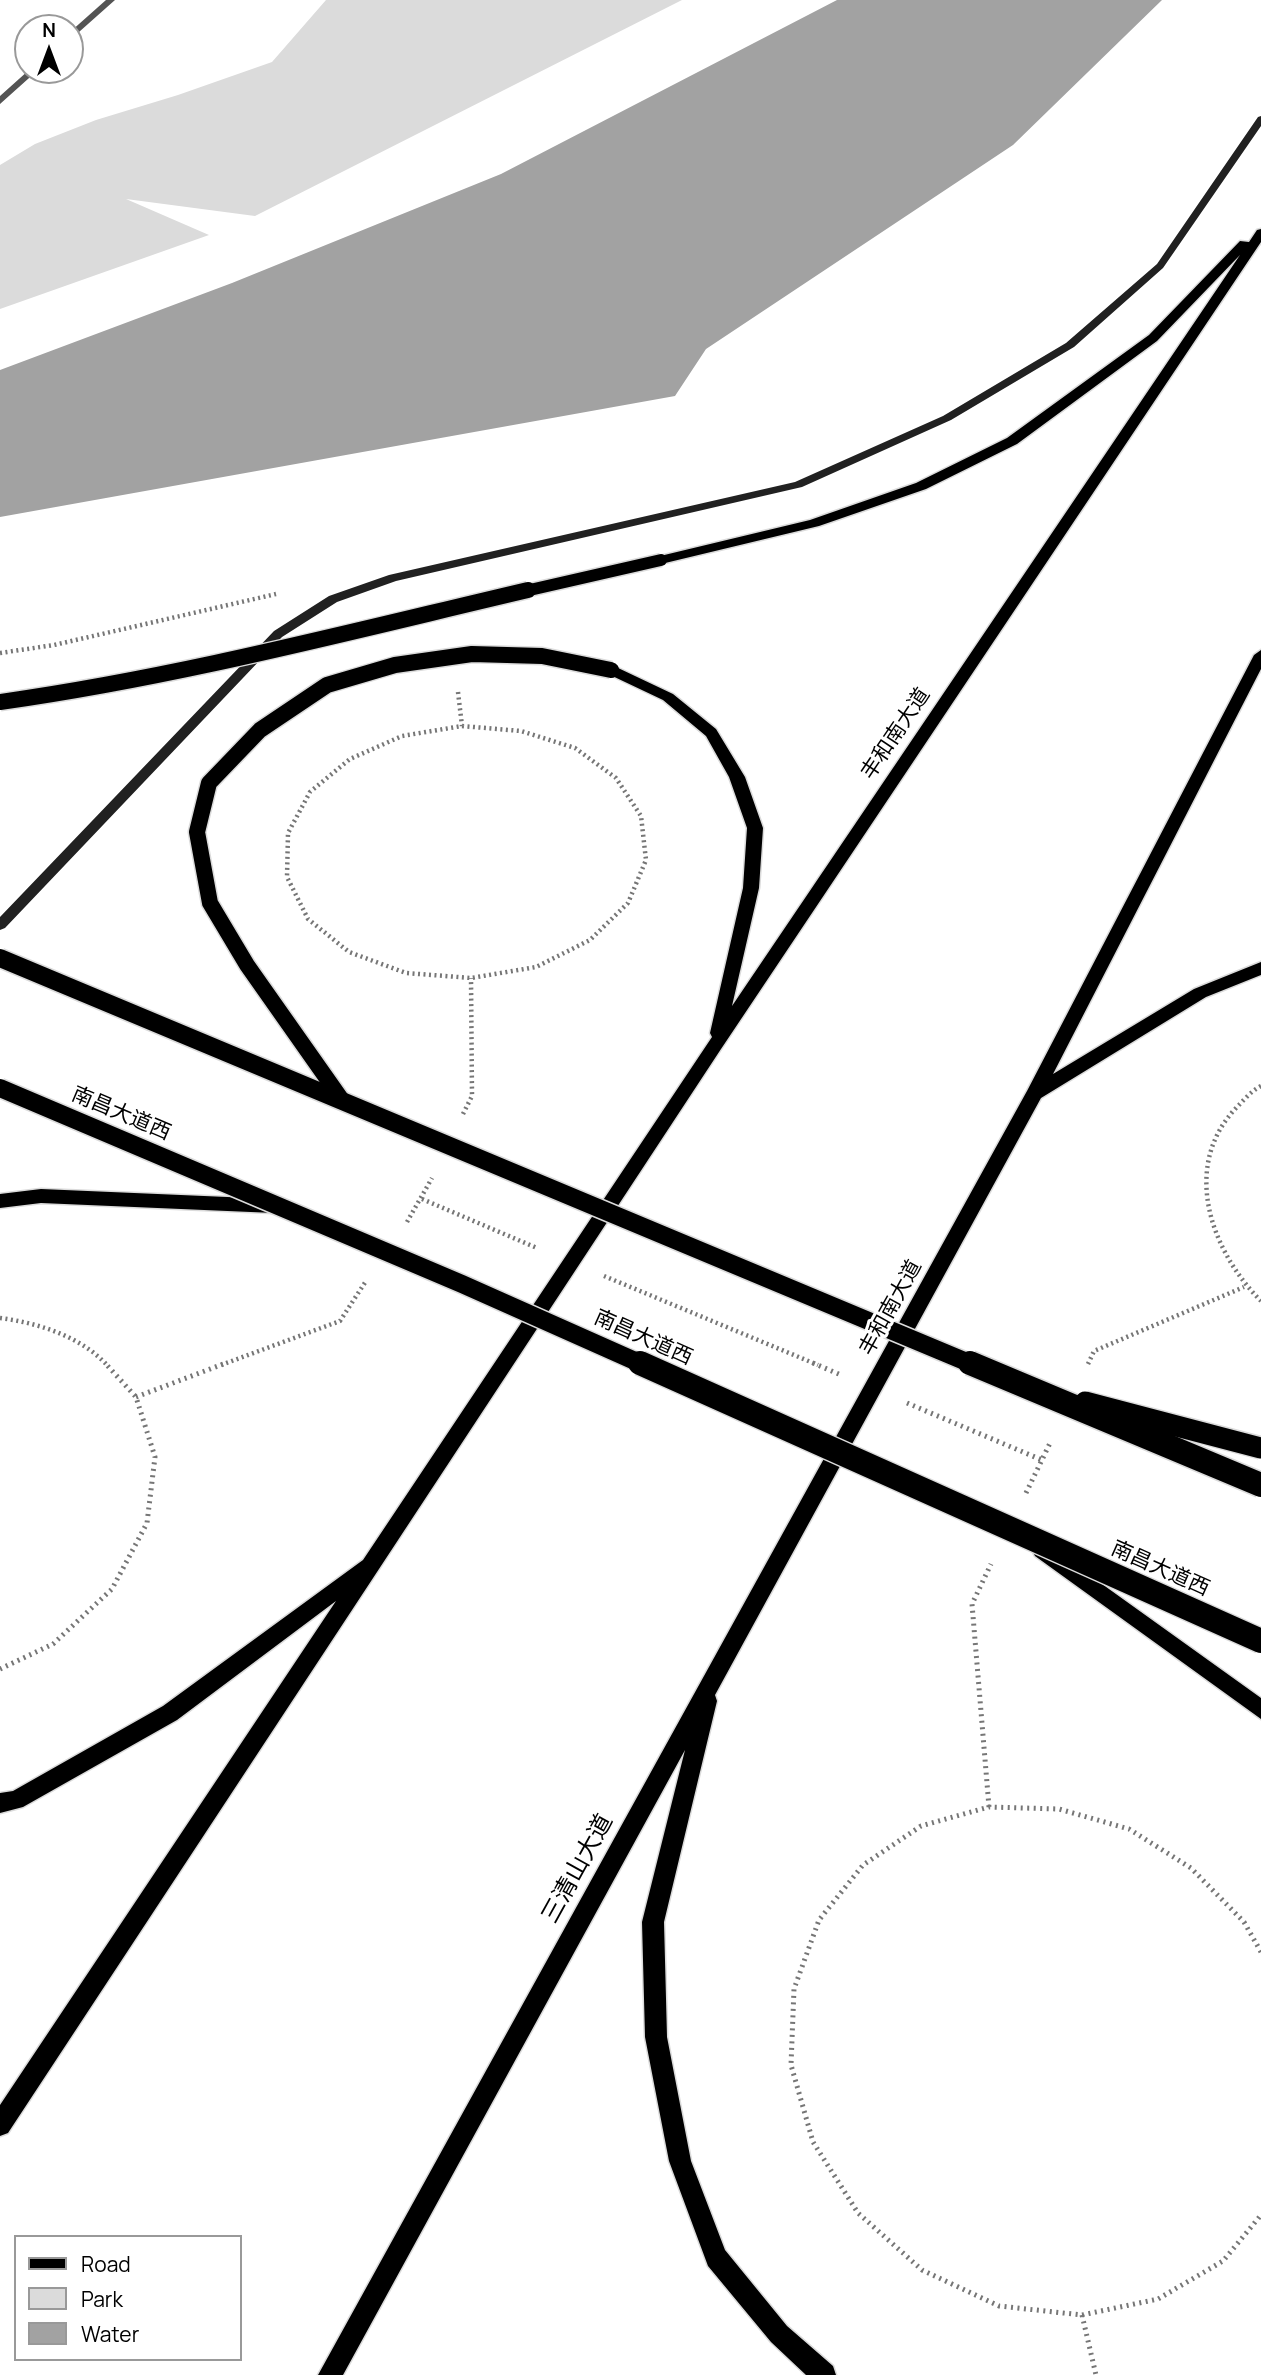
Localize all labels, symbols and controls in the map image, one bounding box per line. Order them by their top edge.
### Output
north arrow [14,14,84,84]
text: N [42,17,56,43]
street label: 丰和南大道 [856,683,936,785]
street label: 南昌大道西 [68,1082,174,1146]
street label: 丰和南大道 [855,1256,927,1360]
street label: 南昌大道西 [590,1305,696,1371]
street label: 南昌大道西 [1107,1536,1213,1602]
street label: 三清山大道 [536,1810,620,1928]
legend [14,2235,242,2361]
text: Road [81,2250,131,2278]
text: Park [81,2285,123,2313]
text: Water [81,2320,139,2348]

